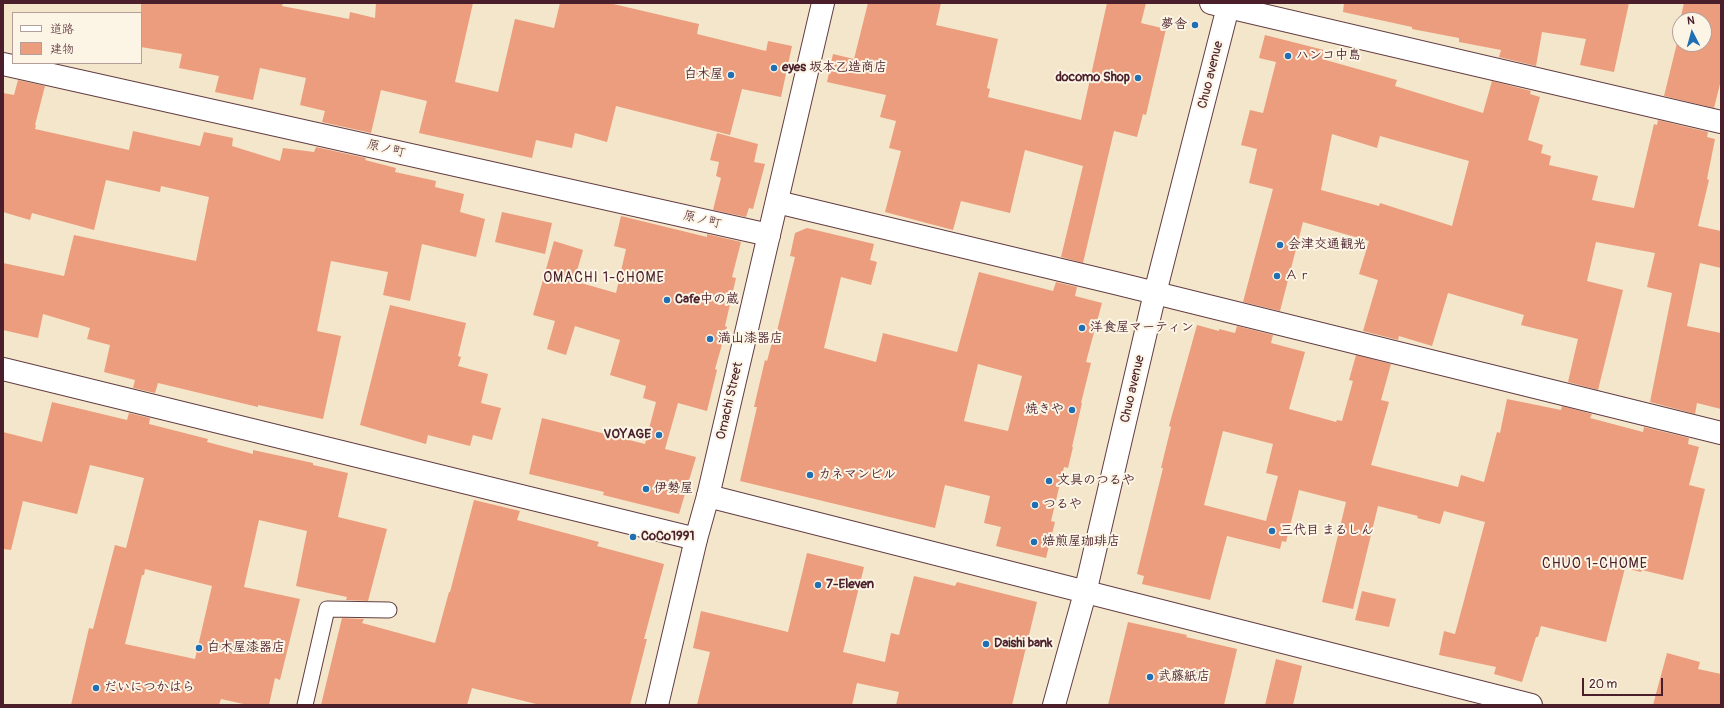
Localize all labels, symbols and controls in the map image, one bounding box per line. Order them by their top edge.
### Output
legend [12,12,142,64]
north arrow [1672,12,1712,52]
text: N [1686,14,1695,27]
place label: 夢舎 [1161,17,1187,33]
marker: 夢舎 [1190,20,1200,30]
text: 道路 [50,22,74,37]
street label: Chuo avenue [1195,40,1227,110]
text: 建物 [50,42,74,57]
place label: ハンコ中島 [1296,48,1361,64]
marker: ハンコ中島 [1283,51,1293,61]
place label: eyes 坂本乙造商店 [782,60,887,76]
marker: eyes 坂本乙造商店 [769,63,779,73]
place label: 白木屋 [684,67,723,83]
marker: 白木屋 [726,70,736,80]
place label: docomo Shop [1055,70,1130,86]
marker: docomo Shop [1133,73,1143,83]
street label: 原ノ町 [365,137,407,161]
street label: 原ノ町 [681,208,723,232]
place label: 会津交通観光 [1288,237,1366,253]
marker: 会津交通観光 [1275,240,1285,250]
place label: Ａｒ [1285,268,1311,284]
district label: OMACHI 1-CHOME [543,270,665,286]
marker: Ａｒ [1272,271,1282,281]
place label: Cafe中の蔵 [675,292,739,308]
marker: Cafe中の蔵 [662,295,672,305]
place label: 洋食屋マーティン [1090,320,1194,336]
marker: 洋食屋マーティン [1077,323,1087,333]
place label: 満山漆器店 [718,331,783,347]
marker: 満山漆器店 [705,334,715,344]
street label: Chuo avenue [1118,354,1148,424]
street label: Omachi Street [714,361,746,441]
place label: 焼きや [1025,402,1064,418]
marker: 焼きや [1067,405,1077,415]
place label: VOYAGE [604,427,651,443]
marker: VOYAGE [654,430,664,440]
place label: カネマンビル [818,467,896,483]
marker: カネマンビル [805,470,815,480]
place label: 文具のつるや [1057,473,1135,489]
marker: 文具のつるや [1044,476,1054,486]
place label: 伊勢屋 [654,481,693,497]
marker: 伊勢屋 [641,484,651,494]
place label: つるや [1043,497,1082,513]
marker: つるや [1030,500,1040,510]
place label: 三代目 まるしん [1280,523,1374,539]
marker: 三代目 まるしん [1267,526,1277,536]
place label: CoCo1991 [641,529,695,545]
marker: CoCo1991 [628,532,638,542]
place label: 焙煎屋珈琲店 [1042,534,1120,550]
marker: 焙煎屋珈琲店 [1029,537,1039,547]
district label: CHUO 1-CHOME [1542,556,1648,572]
place label: 7-Eleven [826,577,874,593]
marker: 7-Eleven [813,580,823,590]
place label: Daishi bank [994,636,1052,652]
marker: Daishi bank [981,639,991,649]
place label: 白木屋漆器店 [207,640,285,656]
marker: 白木屋漆器店 [194,643,204,653]
place label: 武藤紙店 [1158,669,1210,685]
scale bar [1584,670,1665,696]
marker: 武藤紙店 [1145,672,1155,682]
text: 20 m [1589,677,1617,692]
place label: だいにつかはら [104,680,195,696]
marker: だいにつかはら [91,683,101,693]

